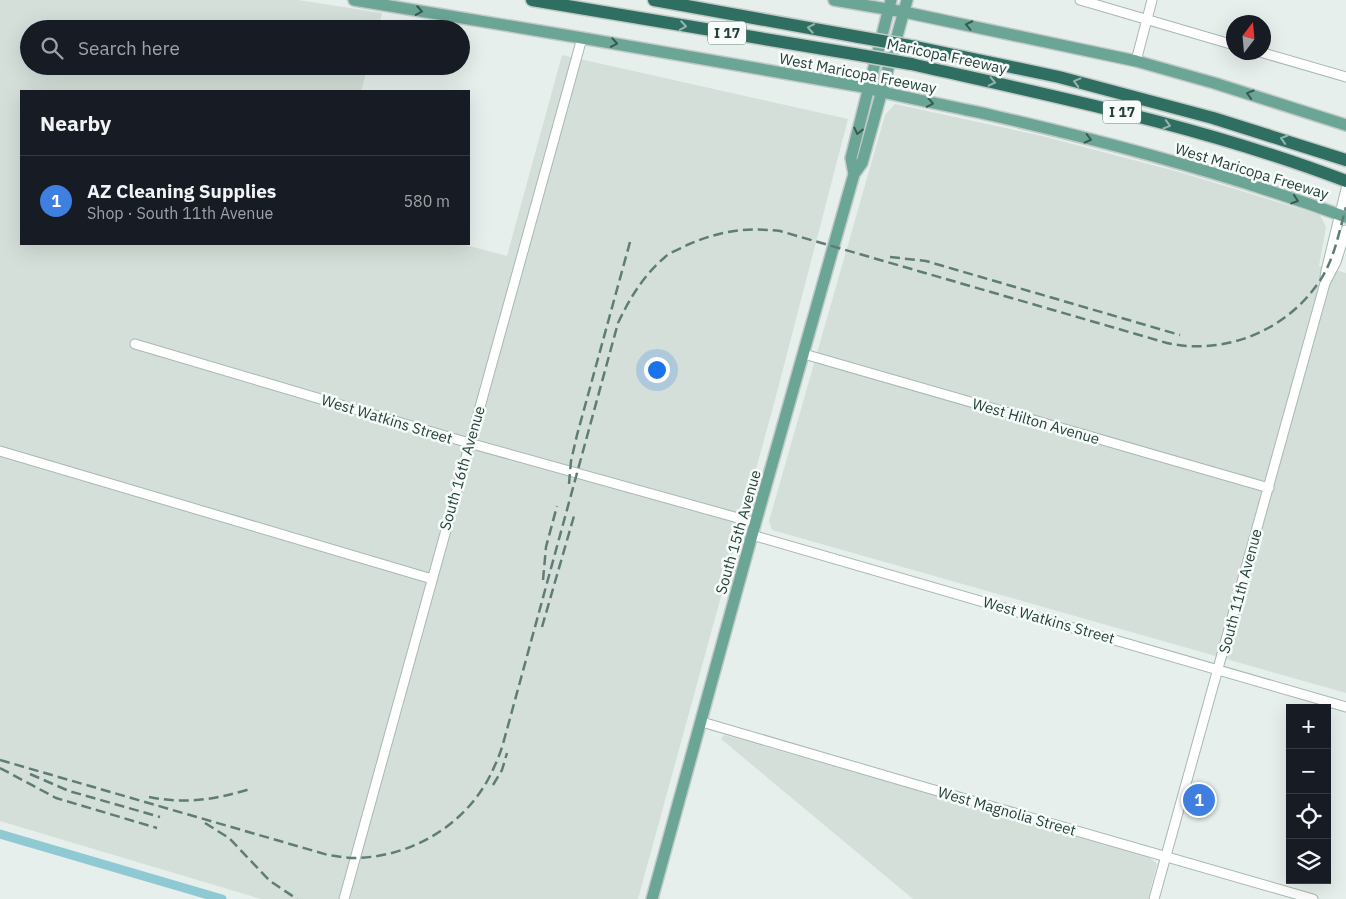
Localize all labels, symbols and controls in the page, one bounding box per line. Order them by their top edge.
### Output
one-way arrow [415,5,423,15]
north arrow [1226,15,1271,60]
search box [20,20,470,75]
one-way arrow [678,20,687,30]
one-way arrow [964,21,973,31]
road number: I 17 [708,22,746,44]
one-way arrow [807,24,816,34]
icon: search [38,34,66,62]
street label: Maricopa Freeway [885,34,1009,78]
text: Search here [78,36,180,60]
one-way arrow [609,38,618,48]
street label: West Maricopa Freeway [778,48,939,98]
one-way arrow [988,76,997,87]
one-way arrow [1072,77,1081,88]
one-way arrow [1246,90,1254,100]
one-way arrow [926,97,934,108]
road number: I 17 [1103,100,1141,124]
text: Nearby [40,109,111,137]
one-way arrow [1163,119,1172,130]
one-way arrow [853,127,864,136]
one-way arrow [1084,133,1093,144]
one-way arrow [1280,135,1289,145]
street label: West Maricopa Freeway [1173,139,1332,204]
text: AZ Cleaning Supplies [87,179,276,203]
text: 1 [51,191,61,211]
text: 580 m [403,191,450,211]
one-way arrow [1290,194,1298,204]
text: Shop · South 11th Avenue [87,203,273,223]
your location [644,357,670,383]
street label: West Watkins Street [319,390,455,448]
street label: West Hilton Avenue [970,394,1102,448]
street label: South 16th Avenue [435,404,489,532]
street label: South 15th Avenue [711,468,765,596]
street label: South 11th Avenue [1214,527,1266,655]
street label: West Watkins Street [981,592,1117,648]
map controls [1286,704,1331,884]
button: + [1286,704,1331,749]
button: − [1286,749,1331,794]
pin: 1 [1183,781,1215,819]
street label: West Magnolia Street [936,782,1078,840]
button: locate [1286,794,1331,839]
button: layers [1286,839,1331,884]

